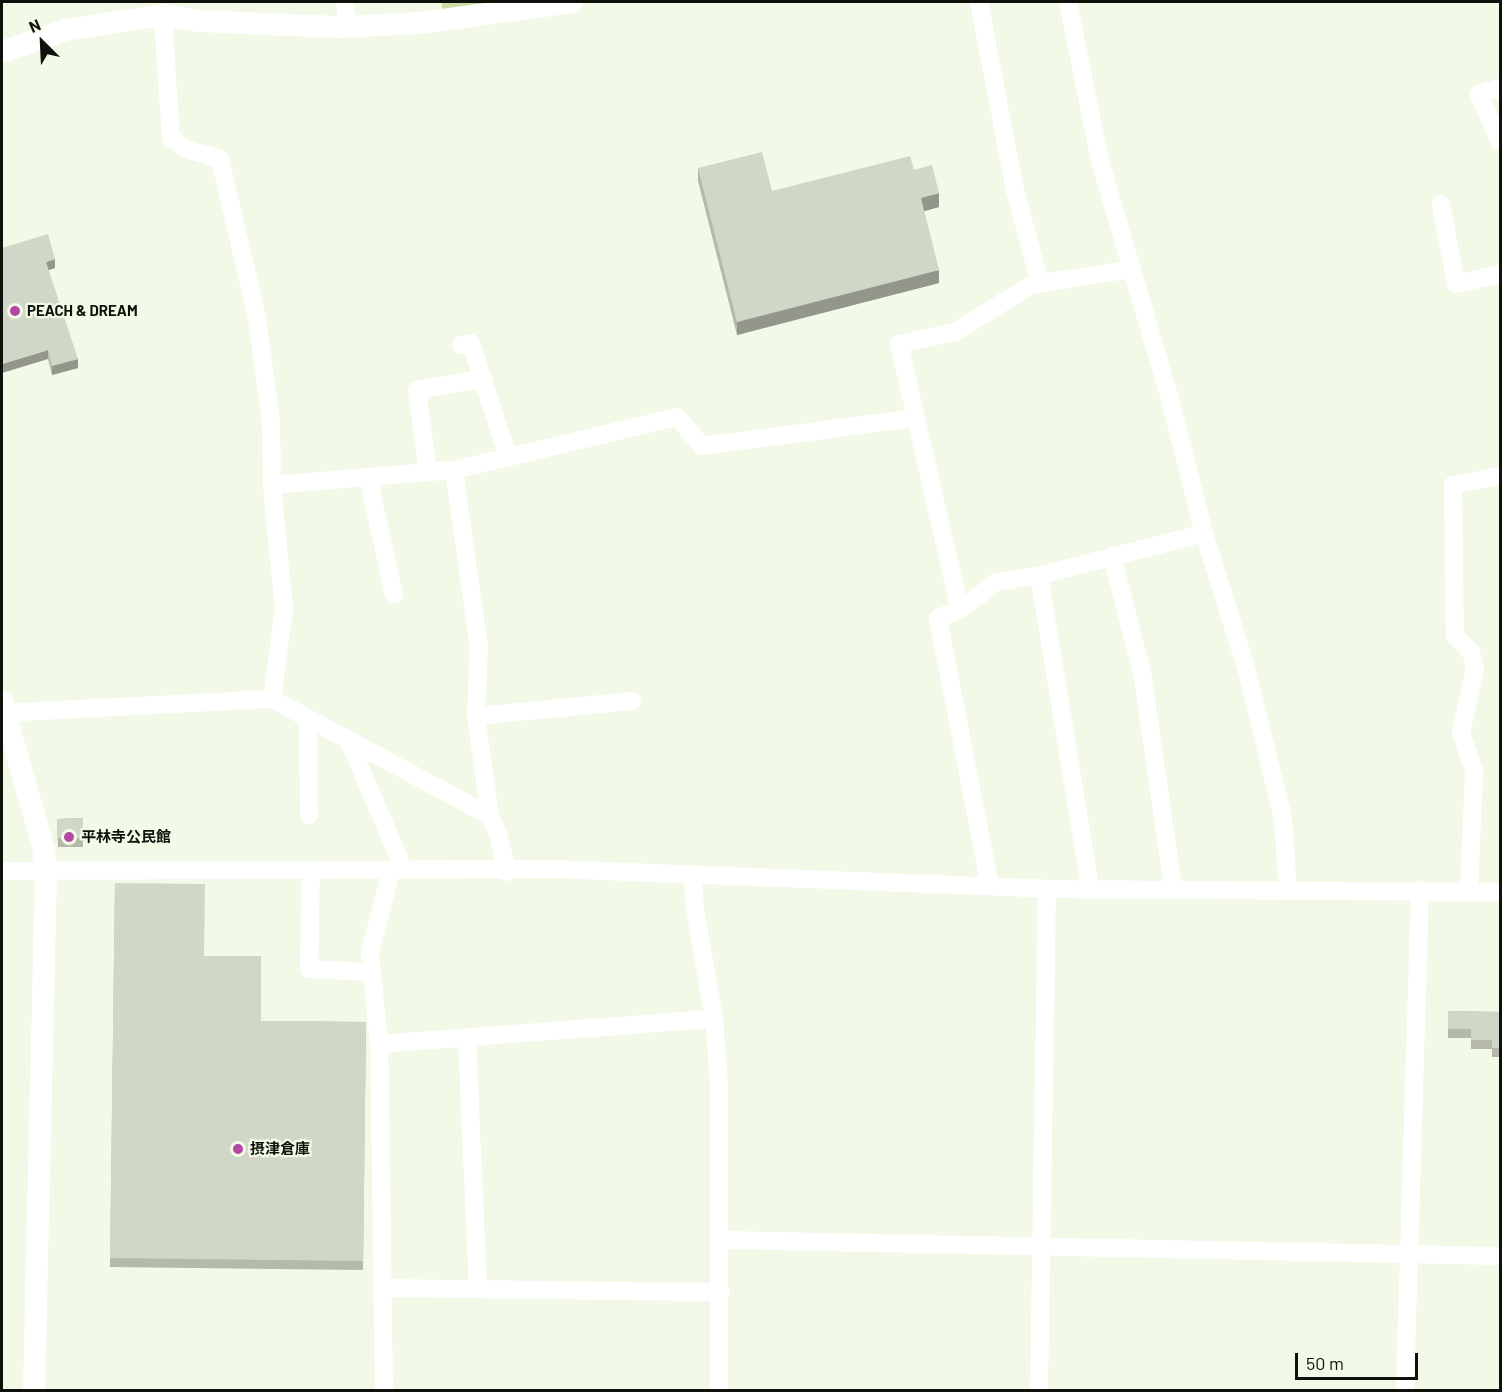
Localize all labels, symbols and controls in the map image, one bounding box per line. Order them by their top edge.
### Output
north arrow [12,12,72,72]
text: N [26,14,43,36]
place label: PEACH & DREAM [27,302,138,320]
marker: PEACH & DREAM [8,304,22,318]
place label: 平林寺公民館 [81,828,171,846]
marker: 平林寺公民館 [62,830,76,844]
place label: 摂津倉庫 [250,1140,310,1158]
marker: 摂津倉庫 [231,1142,245,1156]
scale bar [1298,1341,1421,1379]
text: 50 m [1306,1352,1344,1374]

